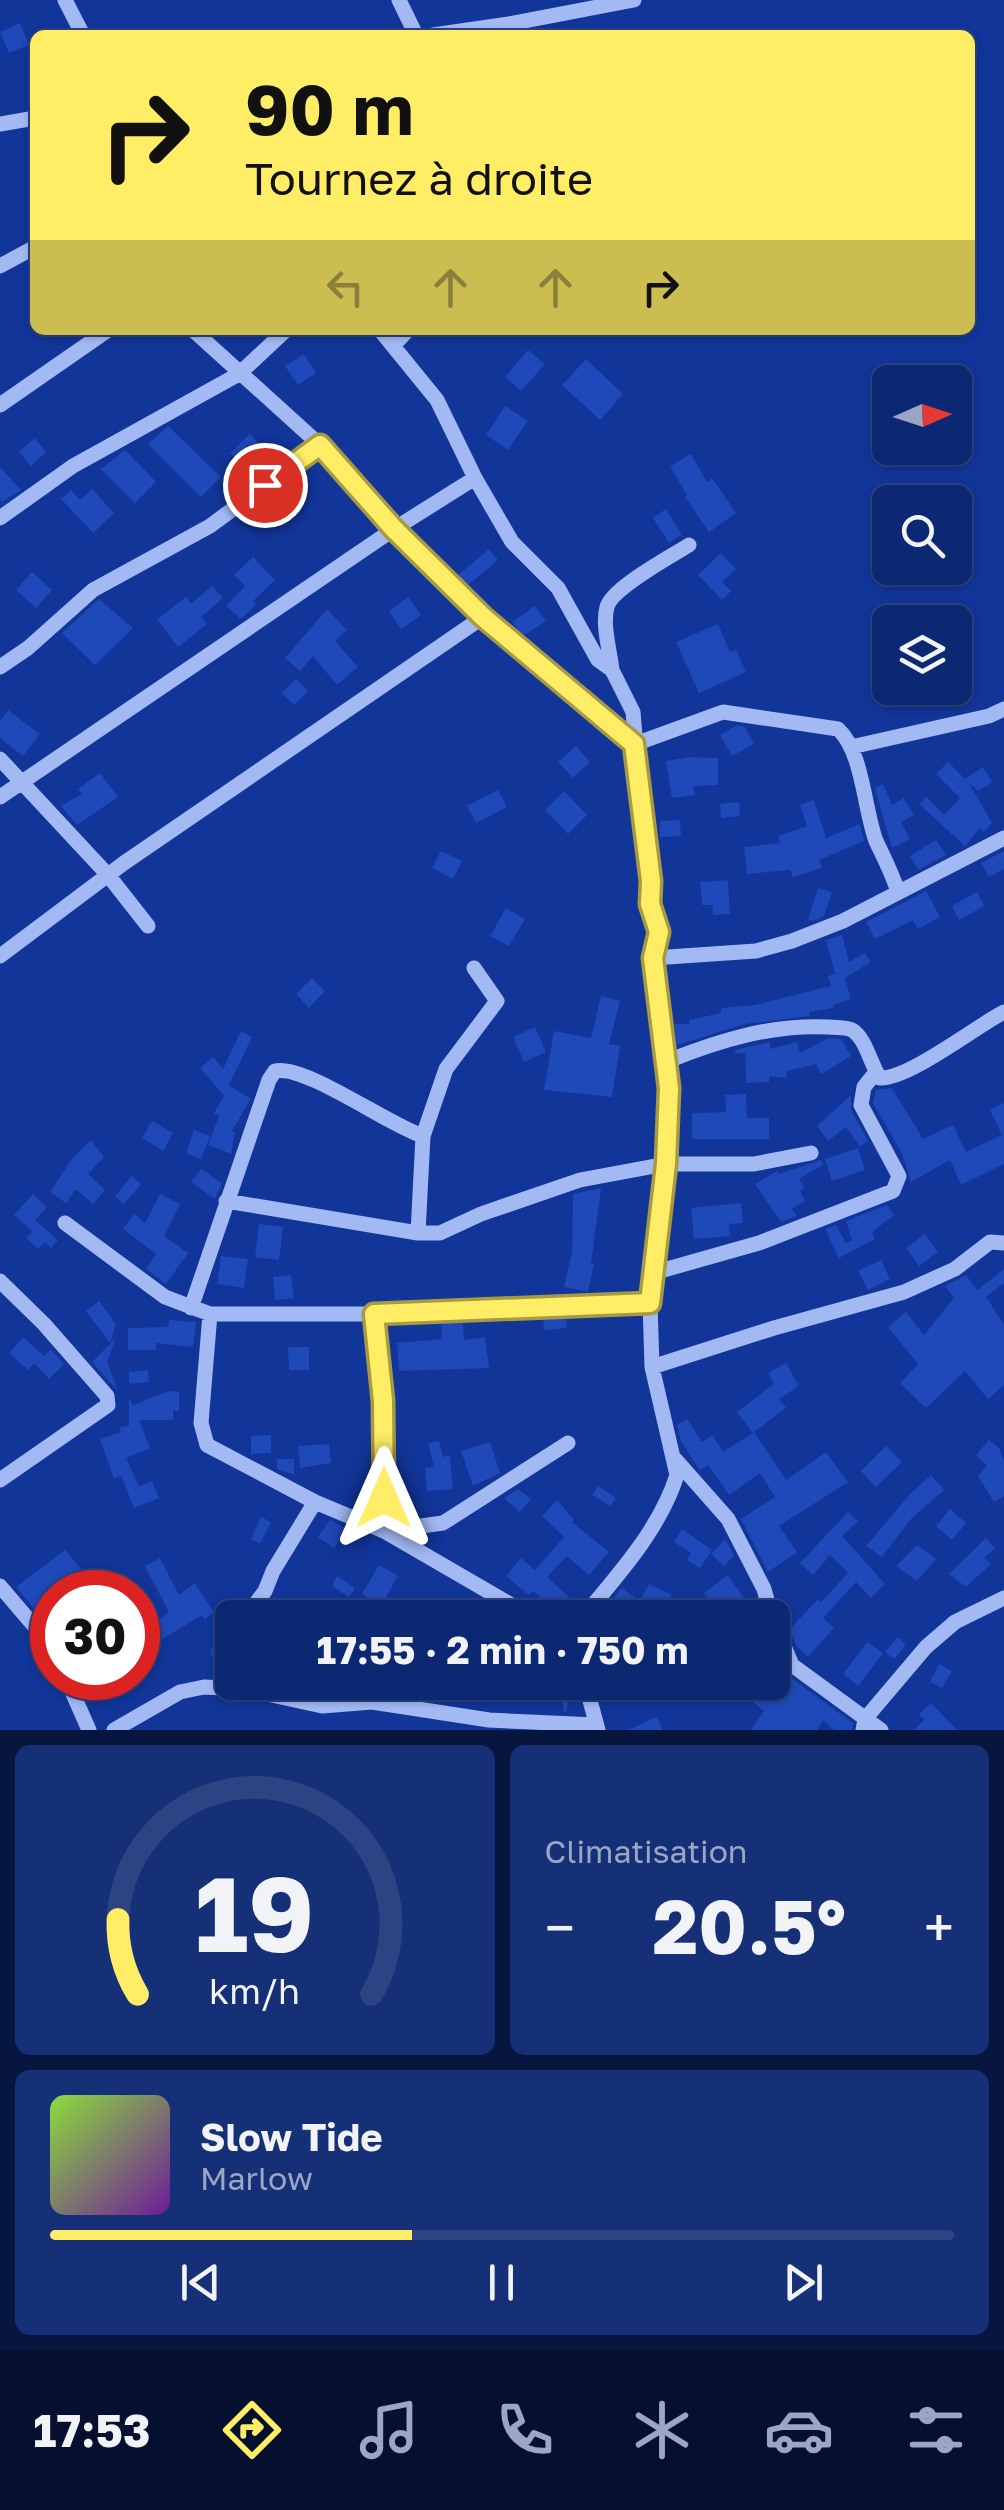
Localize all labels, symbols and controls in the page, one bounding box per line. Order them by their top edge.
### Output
text: 90 m [245,66,414,150]
icon: right [80,70,210,200]
text: Tournez à droite [245,151,593,205]
icon: left [318,260,373,315]
icon: ahead [423,260,478,315]
icon: ahead [528,260,583,315]
icon: right [633,260,688,315]
north arrow [872,365,972,465]
map controls [872,365,972,705]
pin [223,443,308,528]
icon: arrive [238,458,293,513]
button: search [872,485,972,585]
button: layers [872,605,972,705]
position arrow [332,1446,436,1550]
speed limit sign: 30 [30,1570,160,1700]
text: 17:55 · 2 min · 750 m [317,1627,688,1672]
text: Climatisation [545,1832,748,1870]
text: 19 [195,1850,315,1975]
text: 20.5° [652,1880,846,1971]
text: − [545,1894,575,1960]
text: + [924,1894,954,1960]
text: km/h [209,1969,300,2012]
text: Slow Tide [200,2114,383,2159]
text: Marlow [200,2159,313,2197]
icon: previous [173,2255,228,2310]
icon: pause [474,2255,529,2310]
icon: next [776,2255,831,2310]
icon: directions [217,2395,287,2465]
icon: music [354,2395,424,2465]
icon: phone [490,2395,560,2465]
icon: climate [627,2395,697,2465]
icon: car [764,2395,834,2465]
icon: filters [901,2395,971,2465]
text: 17:53 [33,2403,150,2457]

